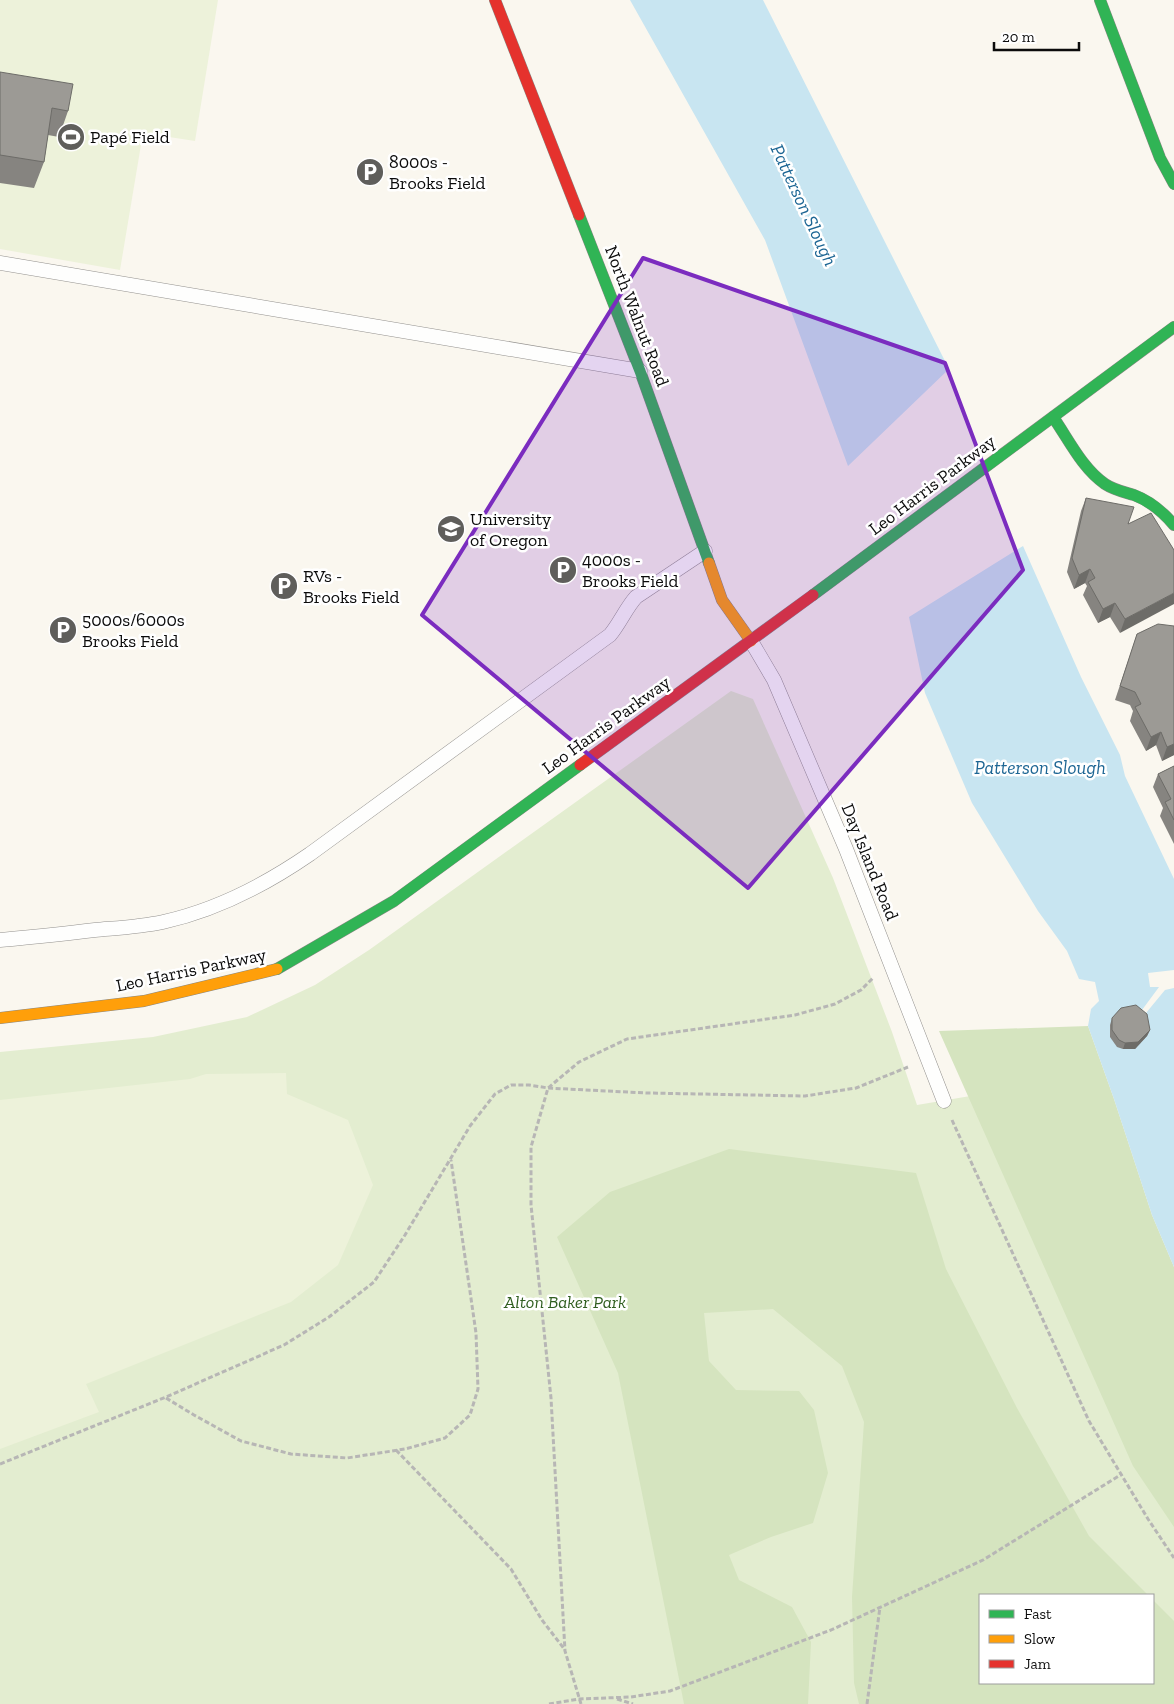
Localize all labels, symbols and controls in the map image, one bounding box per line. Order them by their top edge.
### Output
scale bar [994,20,1079,52]
text: 20 m [1002,28,1035,46]
sports icon: Papé Field [56,122,86,152]
place label: Papé Field [90,126,170,148]
water label: Patterson Slough [766,140,842,270]
place label: 8000s - Brooks Field [389,151,486,194]
parking icon: 8000s - Brooks Field [355,157,385,187]
street label: North Walnut Road [600,242,674,390]
street label: Leo Harris Parkway [864,430,1000,540]
place label: University of Oregon [470,508,552,551]
school or university icon: University of Oregon [436,514,466,544]
place label: 4000s - Brooks Field [582,549,679,592]
parking icon: 4000s - Brooks Field [548,555,578,585]
place label: RVs - Brooks Field [303,565,400,608]
parking icon: RVs - Brooks Field [269,571,299,601]
place label: 5000s/6000s Brooks Field [82,609,185,652]
parking icon: 5000s/6000s Brooks Field [48,615,78,645]
street label: Leo Harris Parkway [538,671,675,779]
water label: Patterson Slough [974,756,1106,779]
street label: Day Island Road [837,800,903,924]
street label: Leo Harris Parkway [114,943,269,997]
park label: Alton Baker Park [503,1291,626,1313]
legend [979,1594,1154,1684]
text: Fast [1024,1605,1052,1623]
text: Slow [1024,1630,1056,1648]
text: Jam [1024,1655,1051,1673]

